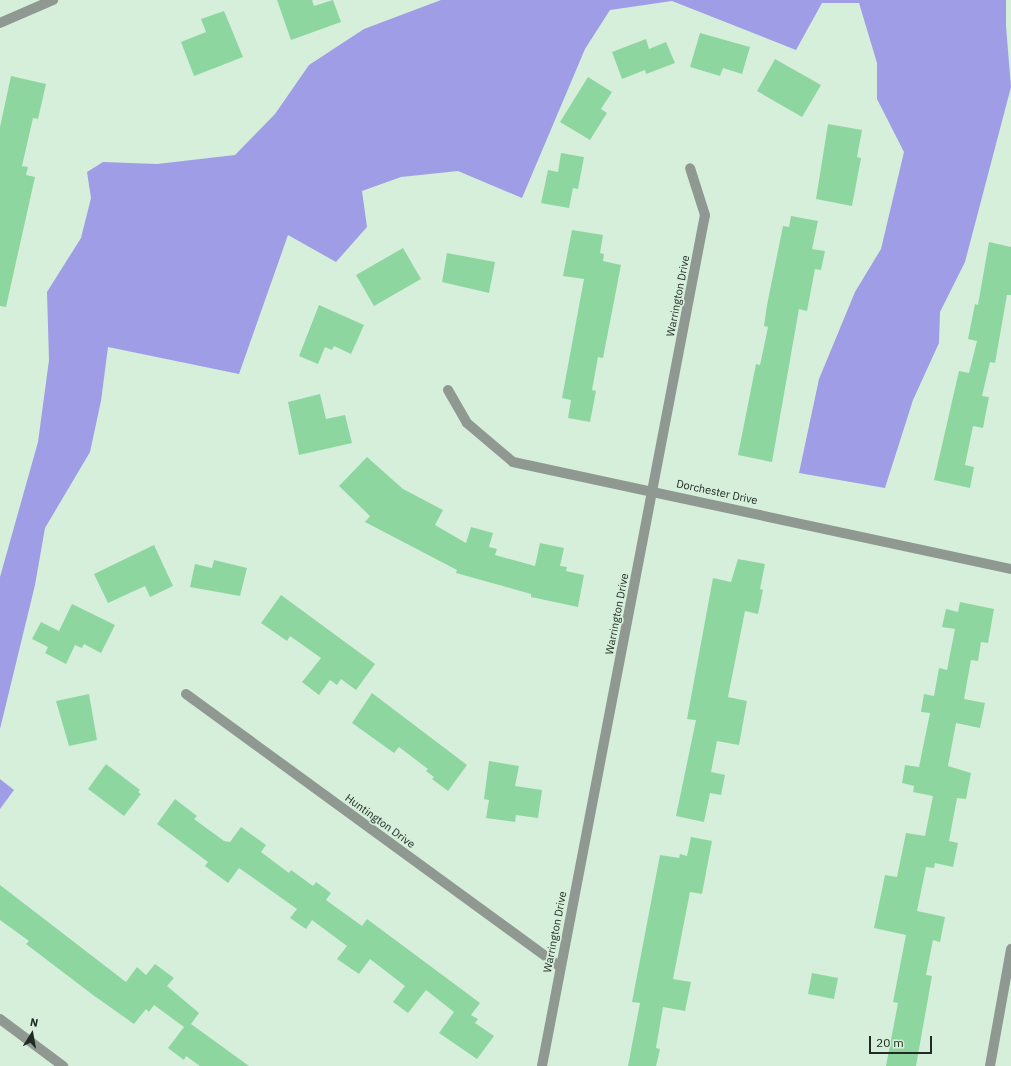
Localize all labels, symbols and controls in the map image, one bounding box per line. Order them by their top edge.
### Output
street label: Warrington Drive [664,254,692,338]
street label: Dorchester Drive [675,477,759,507]
street label: Warrington Drive [603,572,631,656]
street label: Huntington Drive [342,791,418,851]
street label: Warrington Drive [541,890,569,974]
north arrow [12,1014,52,1054]
text: N [29,1015,40,1030]
scale bar [871,1028,934,1054]
text: 20 m [876,1035,904,1050]

